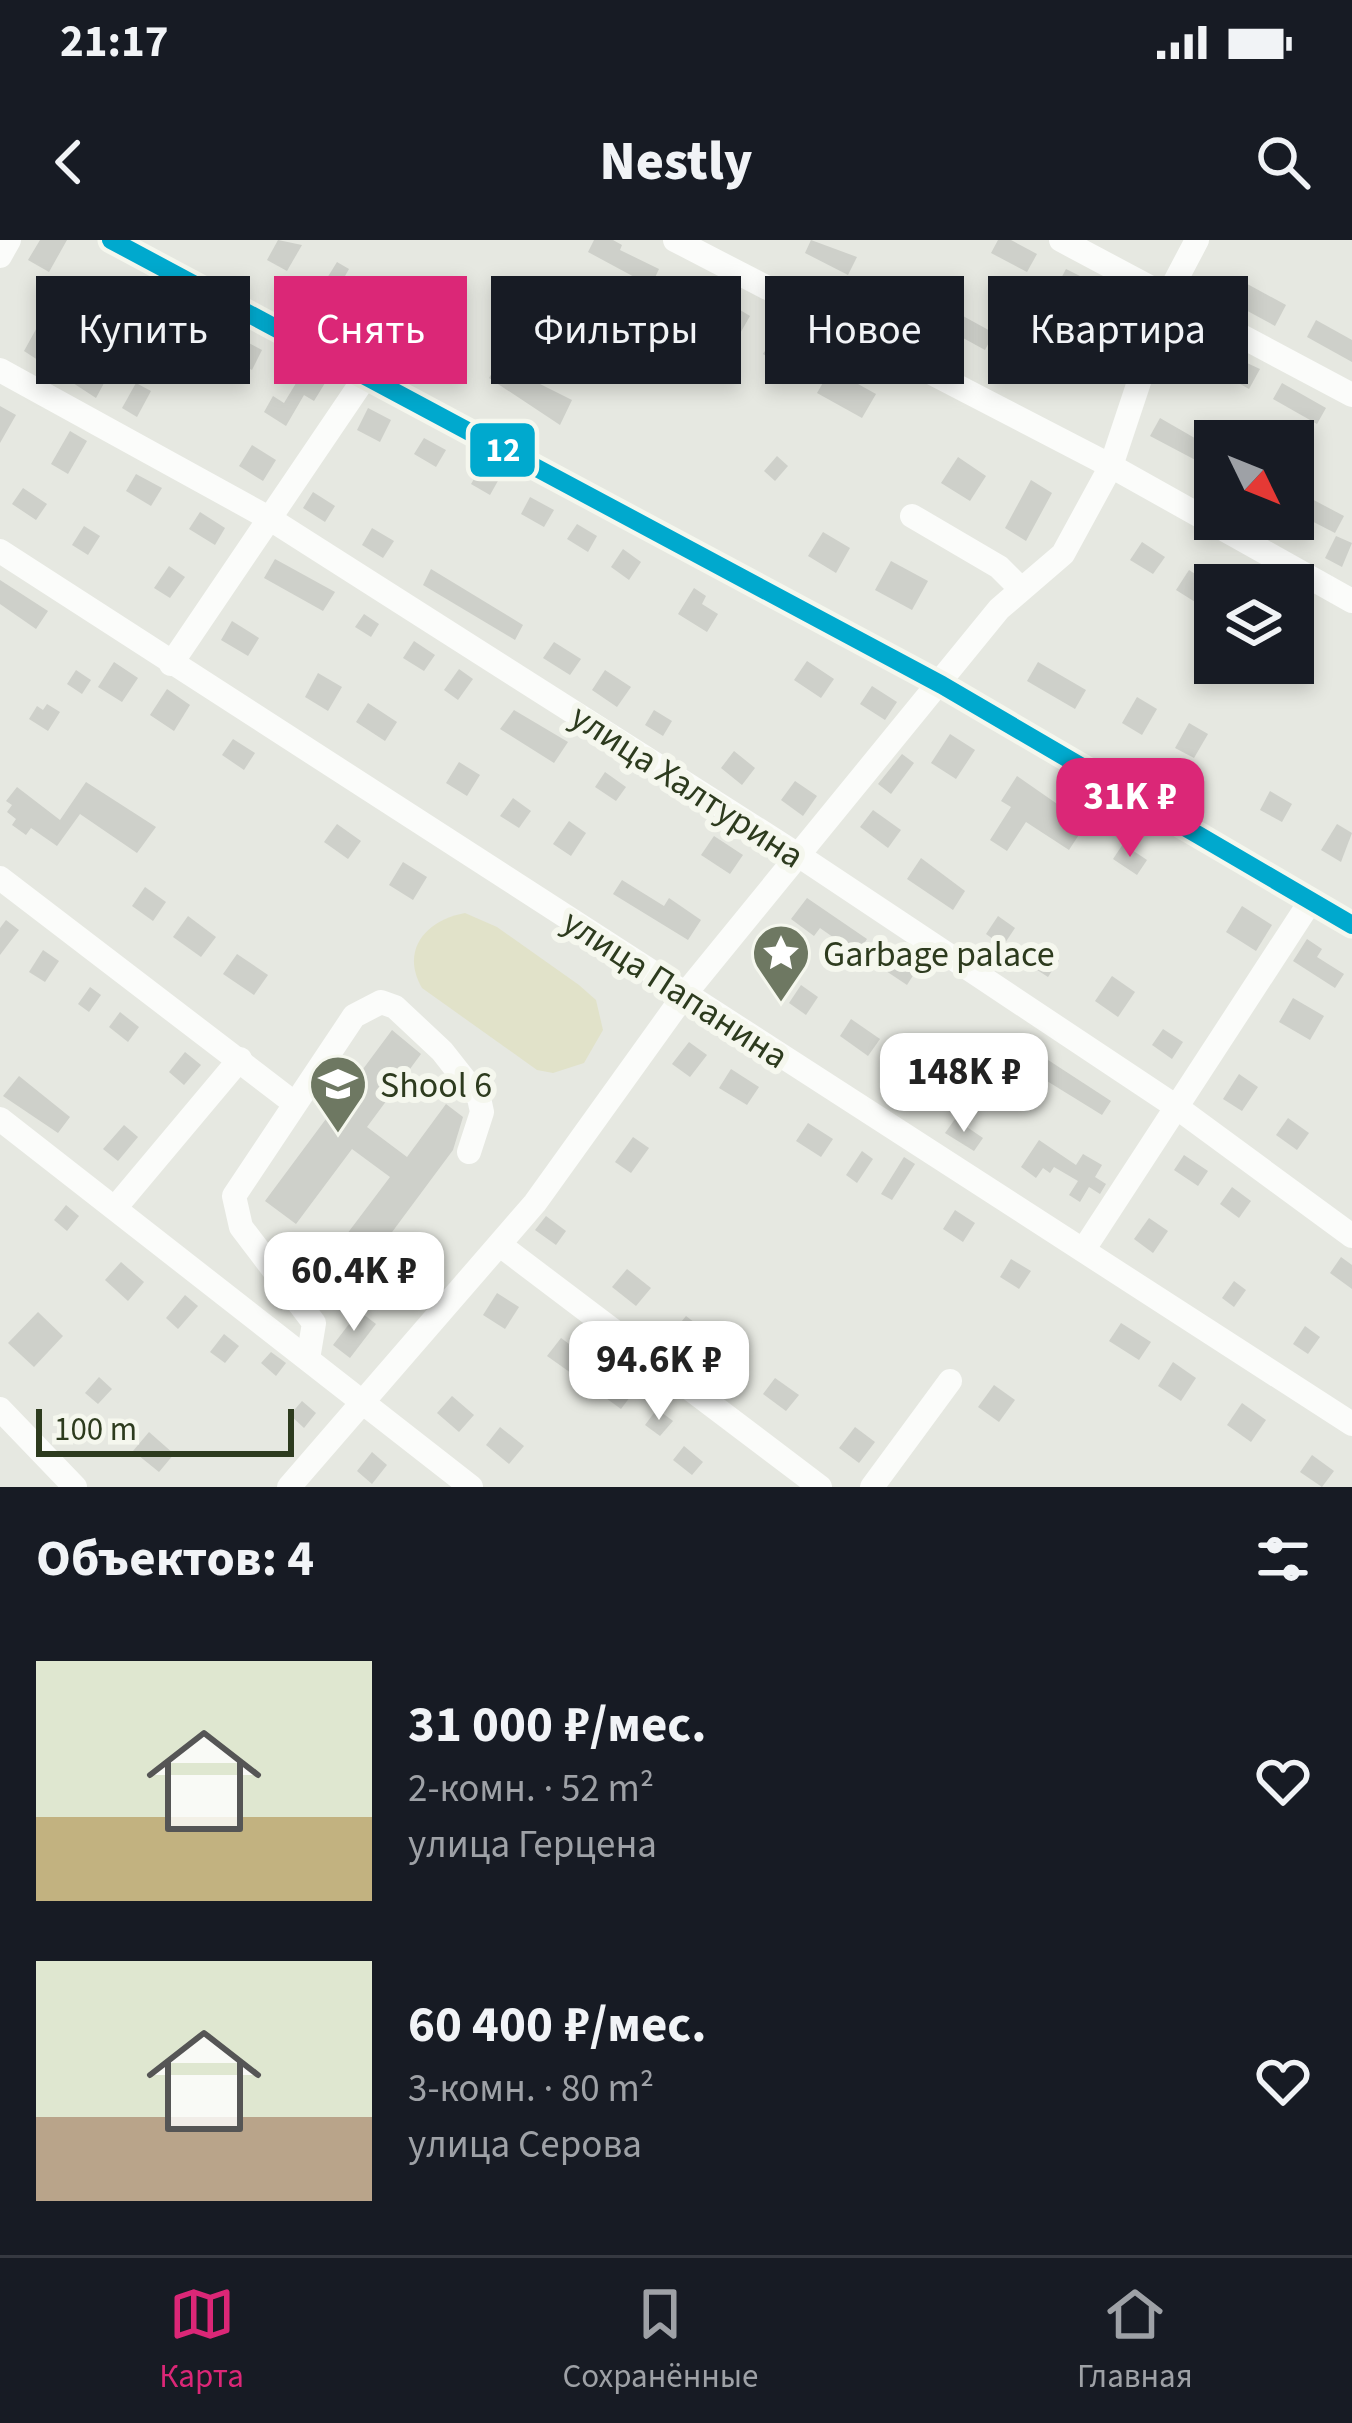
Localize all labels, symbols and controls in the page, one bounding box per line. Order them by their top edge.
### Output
text: 21:17 [60,10,169,74]
text: Nestly [600,124,752,201]
icon: back [36,129,102,195]
icon: search [1250,129,1316,195]
chip: Купить [36,276,250,384]
chip: Снять [274,276,467,384]
chip: Фильтры [491,276,741,384]
chip: Новое [765,276,964,384]
chip: Квартира [988,276,1248,384]
north arrow [1194,420,1314,540]
map controls [1194,420,1314,684]
line badge: 12 [468,421,537,479]
text: 12 [486,427,520,474]
button: layers [1194,564,1314,684]
street label: улица Халтурина [560,692,814,881]
pin: 31K ₽ [1046,758,1214,860]
text: 31K ₽ [1083,769,1177,825]
street label: улица Папанина [552,897,798,1081]
place icon: Garbage palace [750,922,812,1004]
place label: Garbage palace [823,929,1055,980]
pin: 148K ₽ [866,1033,1062,1135]
text: 148K ₽ [907,1044,1021,1100]
school or university icon: Shool 6 [307,1053,369,1135]
place label: Shool 6 [380,1060,492,1111]
pin: 60.4K ₽ [243,1232,465,1334]
text: 60.4K ₽ [291,1243,417,1299]
pin: 94.6K ₽ [548,1321,770,1423]
text: 94.6K ₽ [596,1332,722,1388]
scale bar [36,1403,294,1456]
text: 100 m [54,1406,137,1453]
text: Объектов: 4 [36,1523,314,1595]
icon: filters [1250,1526,1316,1592]
text: 31 000 ₽/мес. [408,1689,706,1761]
icon: home [132,1709,276,1853]
icon: heart [1250,1748,1316,1814]
text: 2-комн. · 52 m² [408,1761,654,1817]
text: улица Герцена [408,1817,657,1873]
text: 60 400 ₽/мес. [408,1989,706,2061]
icon: home [132,2009,276,2153]
icon: heart [1250,2048,1316,2114]
text: 3-комн. · 80 m² [408,2061,654,2117]
text: улица Серова [408,2117,642,2173]
tab: Карта [159,2281,244,2400]
tab: Сохранённые [562,2281,758,2400]
tab: Главная [1077,2281,1193,2400]

